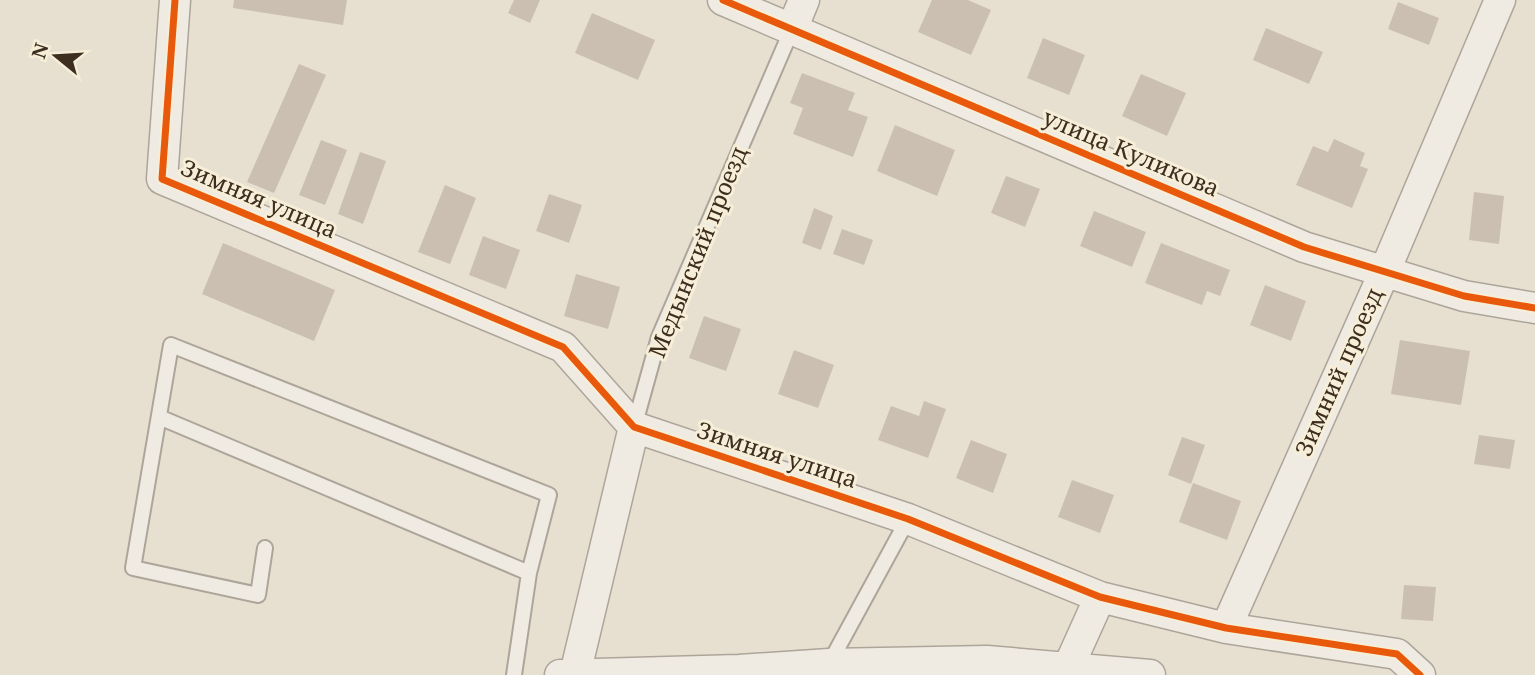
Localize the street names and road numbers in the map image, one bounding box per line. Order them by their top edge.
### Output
street label: улица Куликова [1038,100,1224,204]
street label: Медынский проезд [640,141,754,362]
street label: Зимняя улица [176,151,342,245]
street label: Зимний проезд [1287,282,1390,461]
street label: Зимняя улица [693,413,862,495]

